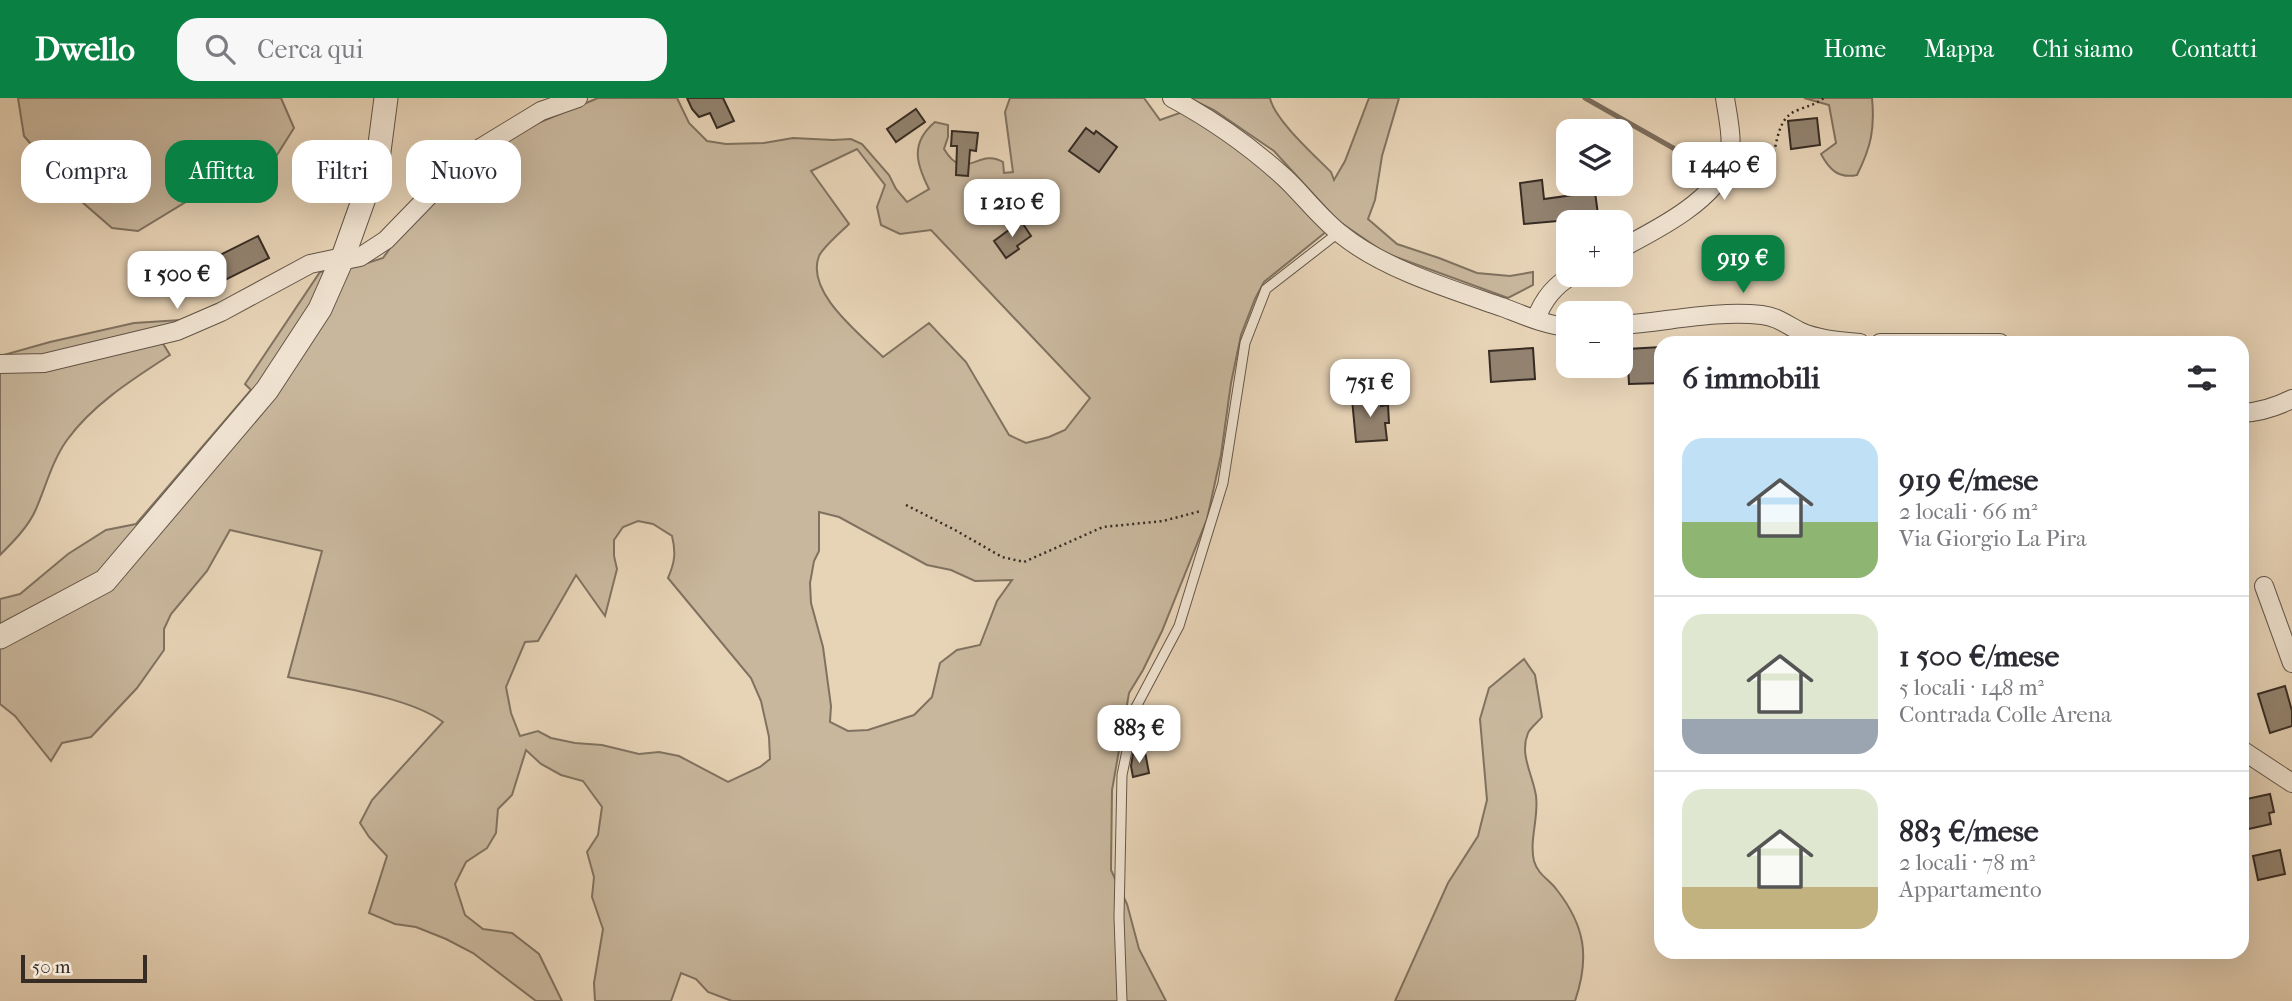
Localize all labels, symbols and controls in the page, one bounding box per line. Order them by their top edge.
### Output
search box [177,18,667,81]
text: Dwello [35,30,135,69]
icon: search [201,30,239,68]
text: Cerca qui [257,34,363,65]
text: Home [1824,35,1886,63]
text: Mappa [1924,35,1994,63]
text: Chi siamo [2032,35,2133,63]
text: Contatti [2171,35,2257,63]
map controls [1556,119,1633,378]
button: layers [1556,119,1633,196]
chip: Compra [21,140,151,203]
chip: Affitta [165,140,278,203]
chip: Filtri [292,140,392,203]
chip: Nuovo [406,140,521,203]
pin: 1 440 € [1659,142,1789,202]
text: 1 440 € [1688,151,1760,178]
pin: 1 210 € [947,180,1077,239]
text: 1 210 € [980,188,1044,215]
button: + [1556,210,1633,287]
pin: 919 € [1694,236,1792,295]
text: 919 € [1718,244,1768,271]
pin: 1 500 € [112,252,242,311]
text: 1 500 € [144,260,210,287]
button: − [1556,301,1633,378]
icon: filters [2183,359,2221,397]
pin: 751 € [1321,360,1419,419]
text: 6 immobili [1682,361,1820,396]
text: 751 € [1346,368,1394,395]
text: 919 €/mese [1899,463,2038,498]
icon: home [1738,466,1822,550]
text: 2 locali · 66 m² [1899,498,2038,525]
text: Via Giorgio La Pira [1899,525,2087,552]
text: 1 500 €/mese [1899,639,2059,674]
icon: home [1738,642,1822,726]
text: 5 locali · 148 m² [1899,674,2044,701]
text: Contrada Colle Arena [1899,701,2112,728]
pin: 883 € [1090,706,1188,765]
text: 883 € [1113,714,1165,741]
text: 883 €/mese [1899,814,2039,849]
icon: home [1738,817,1822,901]
text: 2 locali · 78 m² [1899,849,2035,876]
text: Appartamento [1899,876,2042,903]
scale bar [21,952,147,984]
text: 50 m [32,956,71,978]

